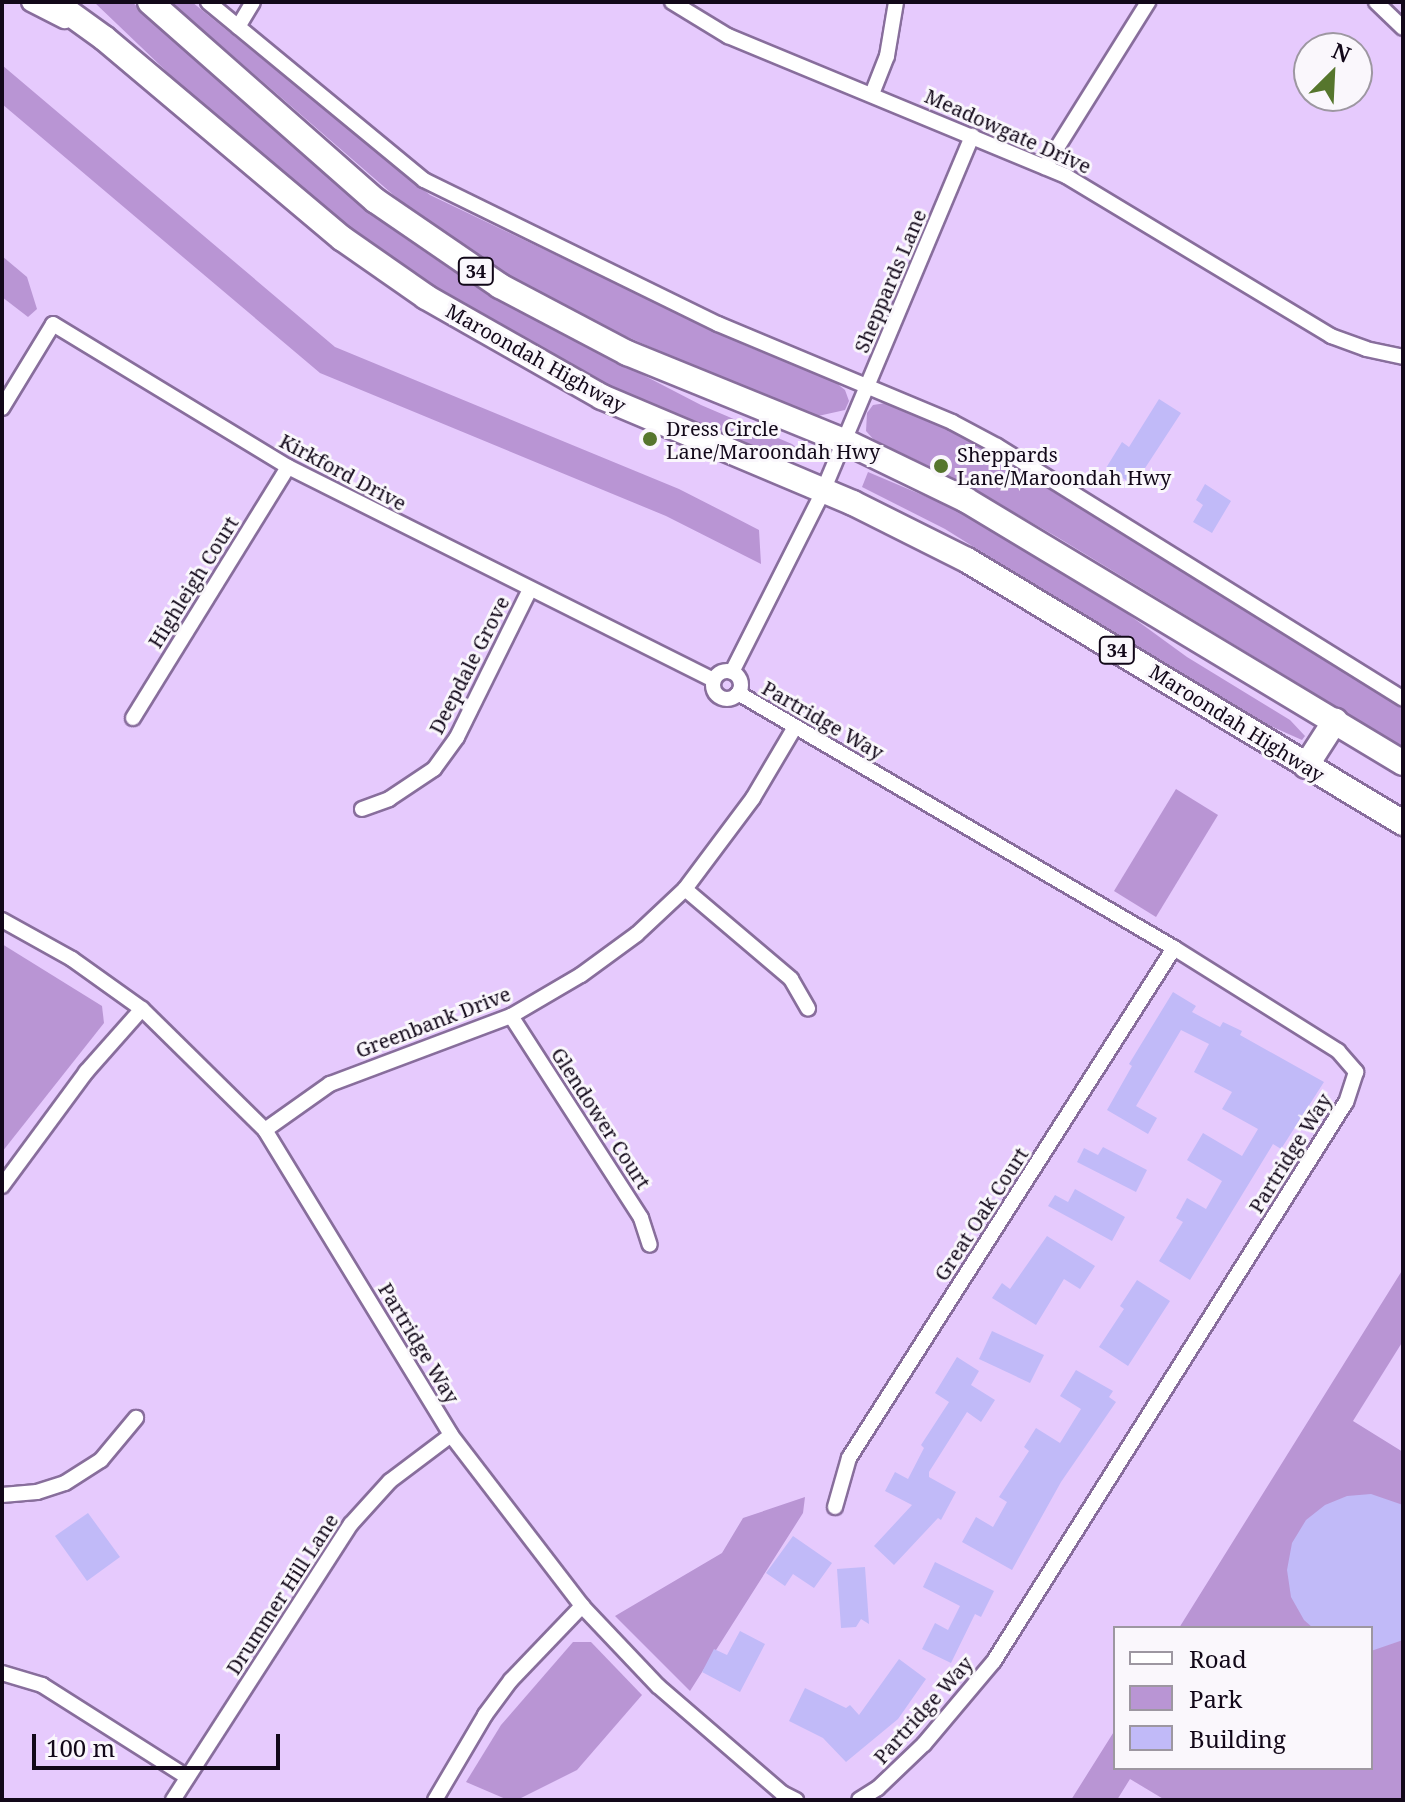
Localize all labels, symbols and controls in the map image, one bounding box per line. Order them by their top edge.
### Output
north arrow [1293,32,1373,112]
text: N [1328,35,1356,69]
street label: Meadowgate Drive [921,84,1095,178]
street label: Sheppards Lane [849,206,931,356]
road number: 34 [456,257,496,285]
street label: Maroondah Highway [442,299,630,417]
place label: Dress Circle Lane/Maroondah Hwy [666,416,880,463]
street label: Kirkford Drive [276,429,410,515]
marker: Dress Circle Lane/Maroondah Hwy [641,430,659,448]
place label: Sheppards Lane/Maroondah Hwy [957,442,1171,489]
marker: Sheppards Lane/Maroondah Hwy [932,457,950,475]
street label: Highleigh Court [143,512,243,652]
street label: Deepdale Grove [424,592,514,738]
road number: 34 [1097,636,1137,664]
street label: Maroondah Highway [1145,659,1329,787]
street label: Partridge Way [758,676,888,764]
street label: Greenbank Drive [352,981,514,1063]
street label: Glendower Court [546,1043,656,1193]
street label: Partridge Way [1244,1089,1336,1217]
street label: Great Oak Court [929,1143,1033,1285]
street label: Partridge Way [374,1278,464,1408]
street label: Drummer Hill Lane [221,1509,343,1679]
legend [1113,1626,1373,1770]
text: Road [1189,1642,1247,1675]
street label: Partridge Way [868,1651,978,1769]
text: Park [1189,1682,1242,1715]
scale bar [36,1718,284,1768]
text: Building [1189,1722,1286,1755]
text: 100 m [46,1731,115,1764]

